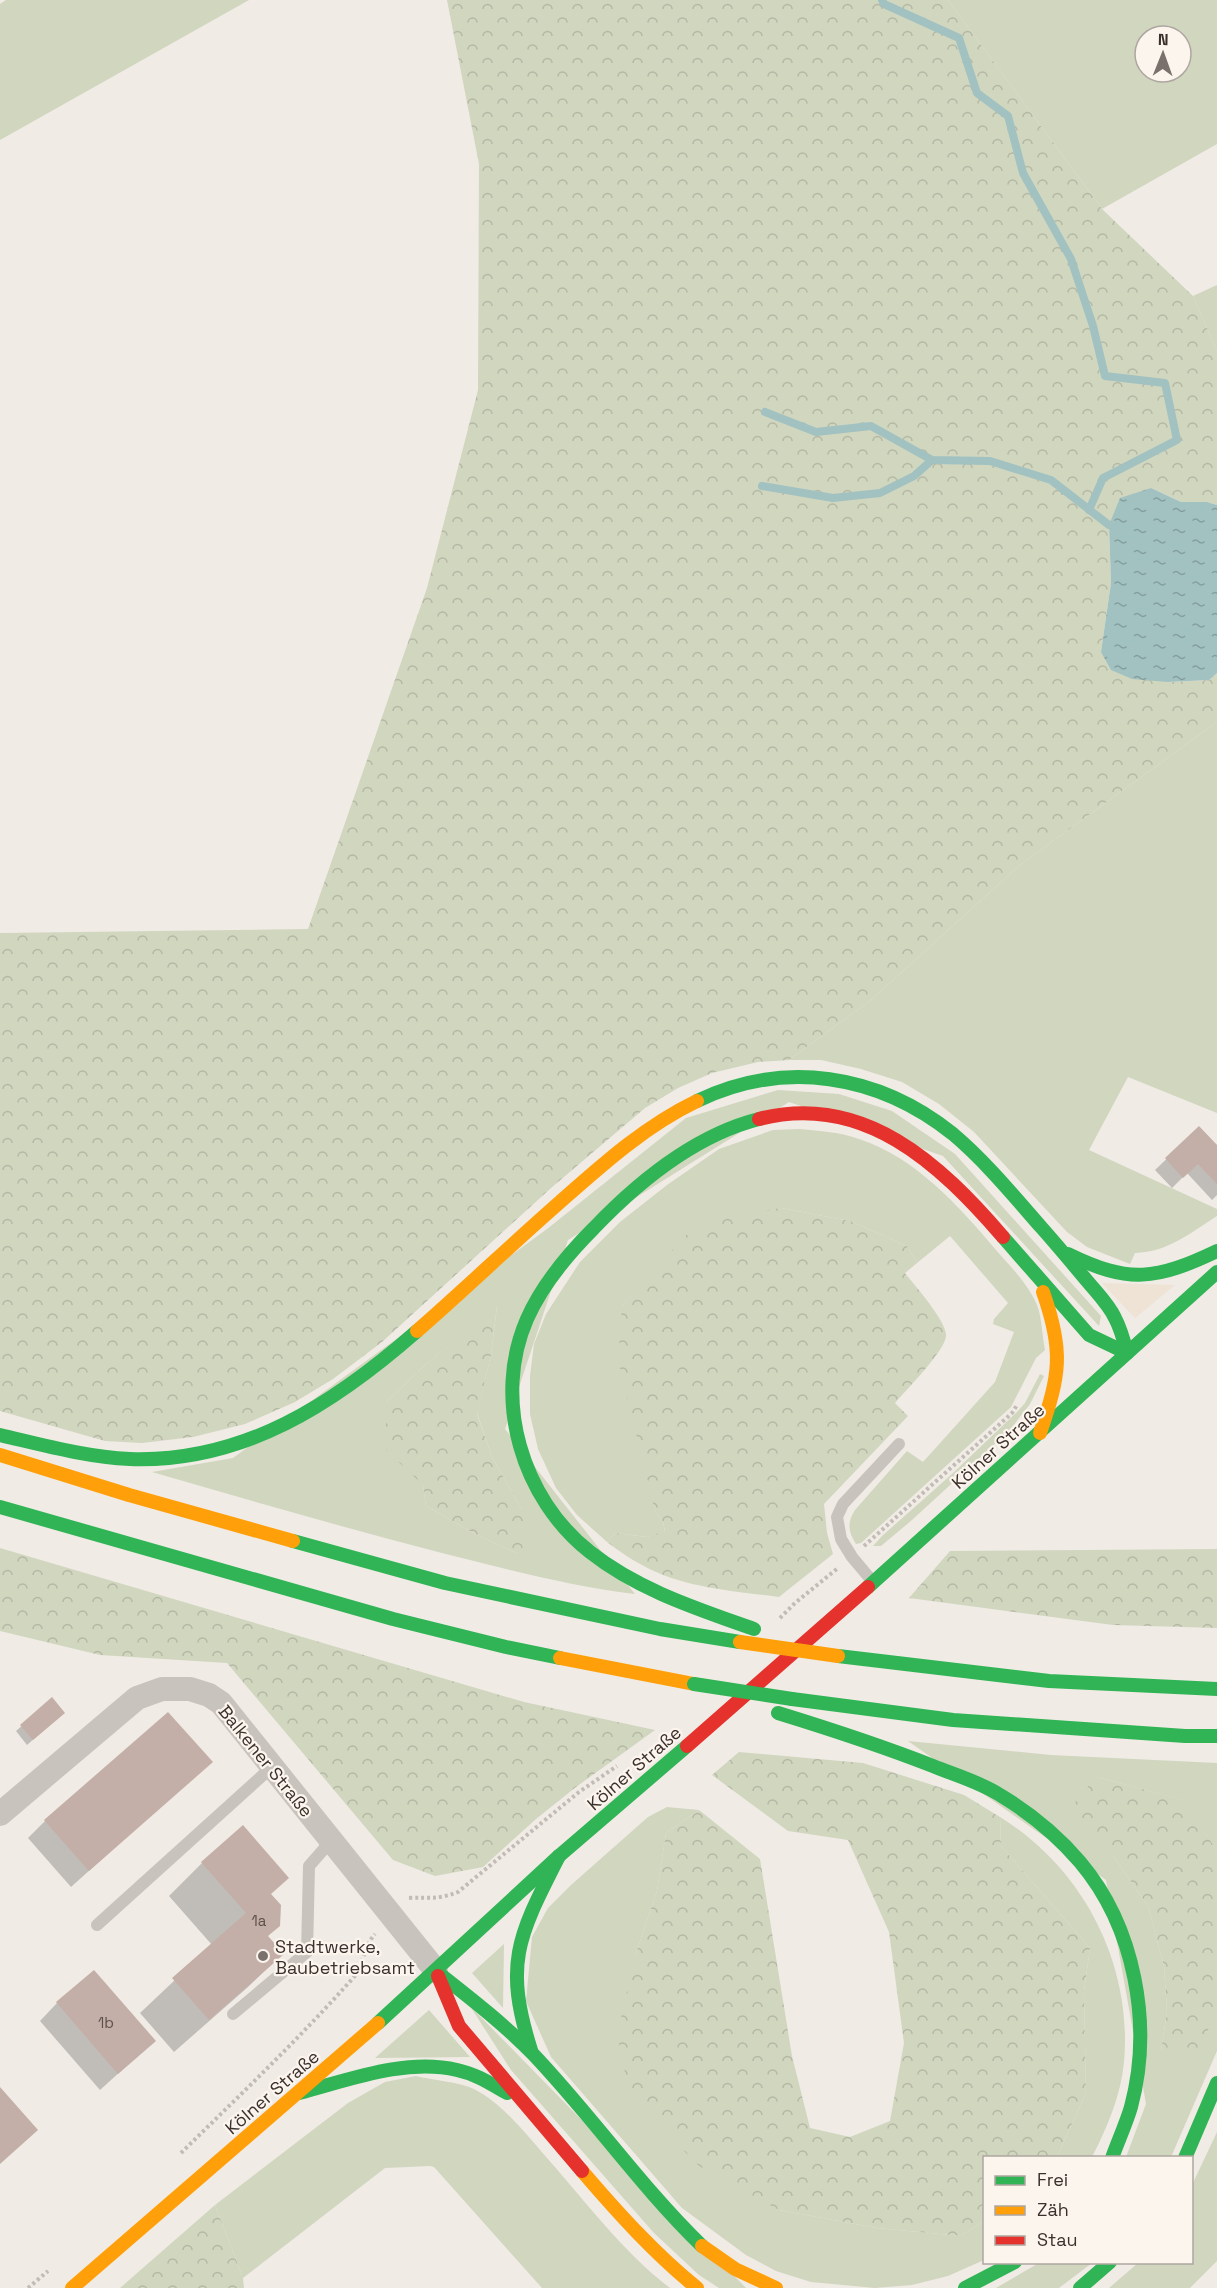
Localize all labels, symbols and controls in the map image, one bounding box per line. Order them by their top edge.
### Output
north arrow [1133,24,1193,84]
text: N [1158,29,1169,50]
street label: Kölner Straße [947,1398,1049,1494]
street label: Balkener Straße [214,1700,318,1822]
street label: Kölner Straße [582,1721,686,1815]
house number: 1a [252,1911,267,1930]
place label: Stadtwerke, Baubetriebsamt [275,1935,415,1979]
marker: Stadtwerke, Baubetriebsamt [256,1949,270,1963]
house number: 1b [98,2013,114,2032]
street label: Kölner Straße [220,2045,324,2139]
legend [983,2156,1193,2264]
text: Frei [1037,2168,1068,2191]
text: Zäh [1037,2198,1069,2221]
text: Stau [1037,2228,1077,2251]

